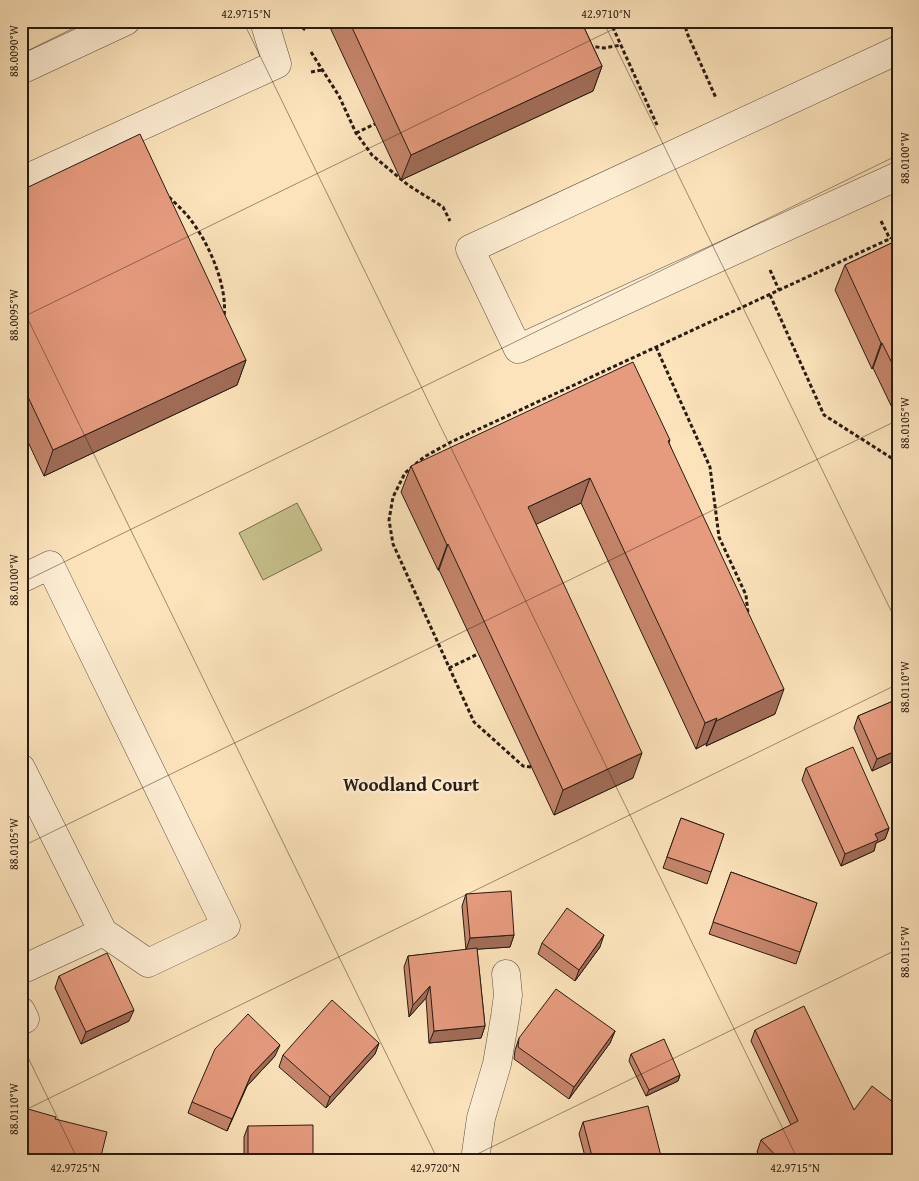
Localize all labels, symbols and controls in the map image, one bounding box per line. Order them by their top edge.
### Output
text: 42.9715°N [221,5,271,22]
text: 42.9710°N [581,5,631,22]
text: 88.0090°W [5,24,22,77]
text: 88.0100°W [896,131,913,184]
text: 88.0095°W [5,288,22,341]
text: 88.0105°W [896,396,913,449]
text: 88.0100°W [5,553,22,606]
text: 88.0110°W [896,660,913,713]
district label: Woodland Court [343,770,480,798]
text: 88.0105°W [5,817,22,870]
text: 88.0115°W [896,925,913,978]
text: 88.0110°W [5,1082,22,1135]
text: 42.9725°N [50,1159,100,1176]
text: 42.9720°N [410,1159,460,1176]
text: 42.9715°N [770,1159,820,1176]

